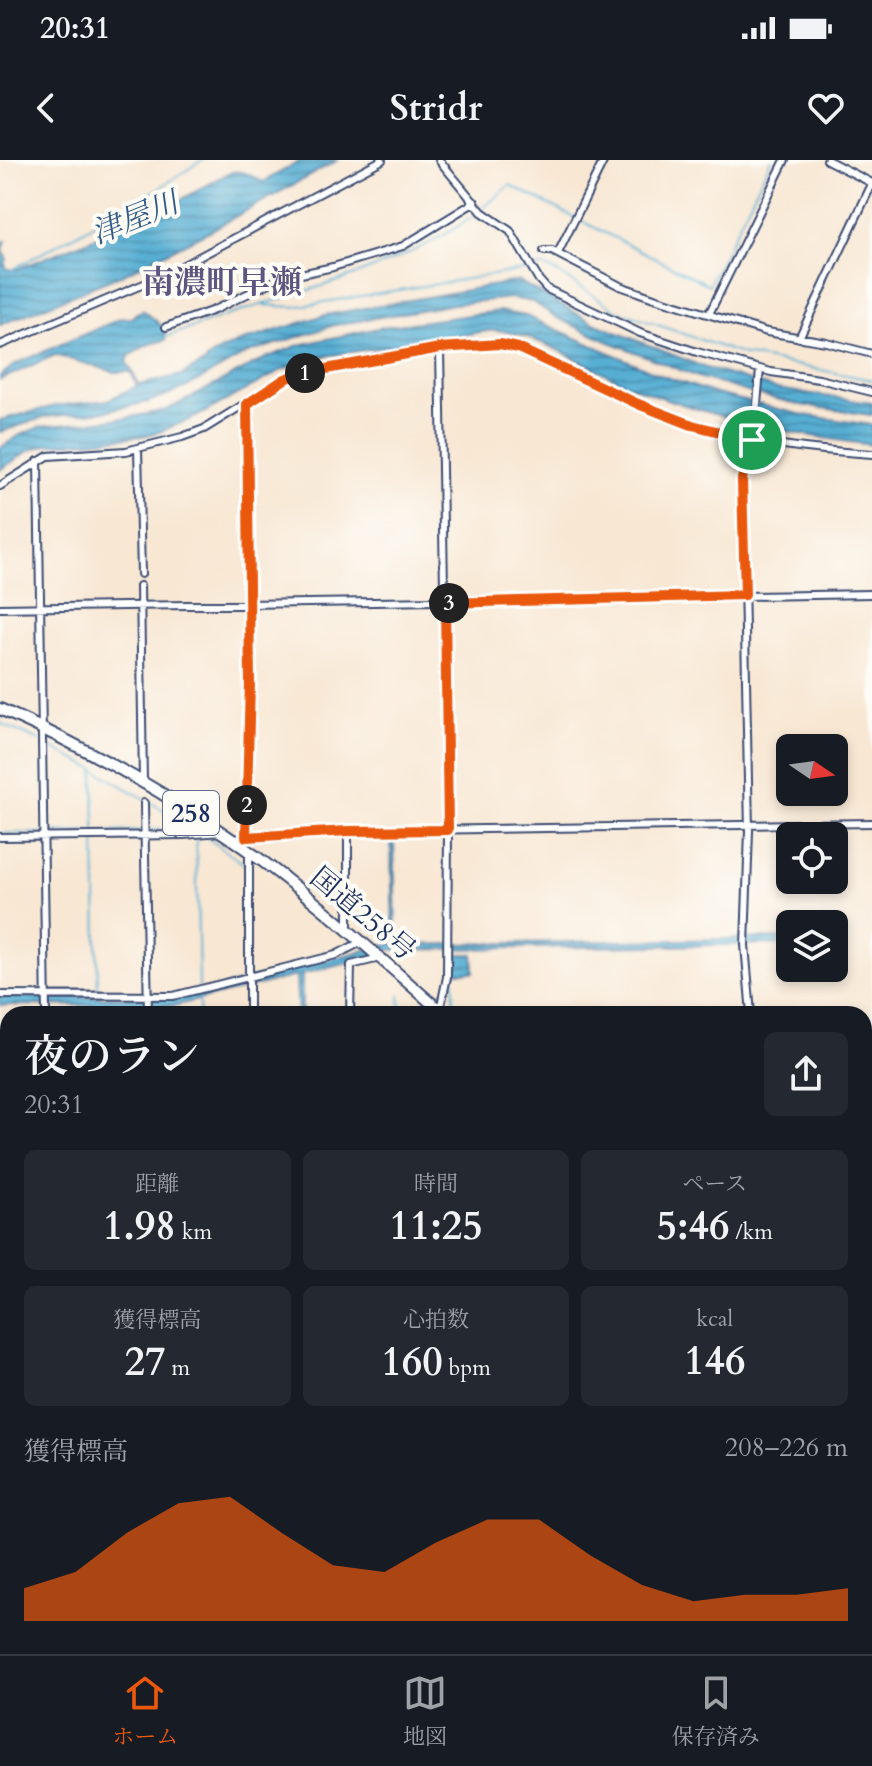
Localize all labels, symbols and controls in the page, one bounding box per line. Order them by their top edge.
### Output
text: 20:31 [40,8,110,49]
text: Stridr [390,84,482,133]
icon: back [24,86,68,130]
icon: heart [804,86,848,130]
water label: 津屋川 [86,181,187,254]
district label: 南濃町早瀬 [142,261,302,305]
pin: 1 [285,353,325,393]
text: 1 [299,358,311,388]
pin [718,406,786,474]
icon: arrive [730,418,774,462]
pin: 3 [429,583,469,623]
text: 3 [443,588,455,618]
north arrow [776,734,848,806]
map controls [776,734,848,982]
pin: 2 [227,785,267,825]
text: 2 [241,790,253,820]
road number: 258 [163,791,219,835]
button: locate [776,822,848,894]
street label: 国道258号 [302,859,424,969]
button: layers [776,910,848,982]
text: 夜のラン [24,1027,200,1087]
button: share [764,1032,848,1116]
text: 20:31 [24,1087,84,1122]
text: 距離 [135,1169,179,1199]
text: 時間 [414,1169,458,1199]
text: ペース [682,1169,747,1199]
text: 1.98 [103,1199,176,1254]
text: 11:25 [389,1199,483,1254]
text: 5:46 [656,1199,729,1254]
text: km [176,1217,212,1247]
text: /km [729,1217,773,1247]
text: kcal [696,1304,733,1334]
text: 獲得標高 [113,1305,201,1335]
text: 心拍数 [403,1305,469,1335]
text: 146 [684,1334,745,1389]
text: 27 [125,1335,166,1390]
text: 160 [381,1335,443,1390]
text: m [166,1353,190,1383]
text: bpm [443,1353,491,1383]
text: 208–226 m [725,1430,848,1465]
text: 獲得標高 [24,1434,128,1469]
tab: ホーム [112,1671,178,1752]
tab: 地図 [403,1671,447,1752]
tab: 保存済み [672,1671,760,1752]

